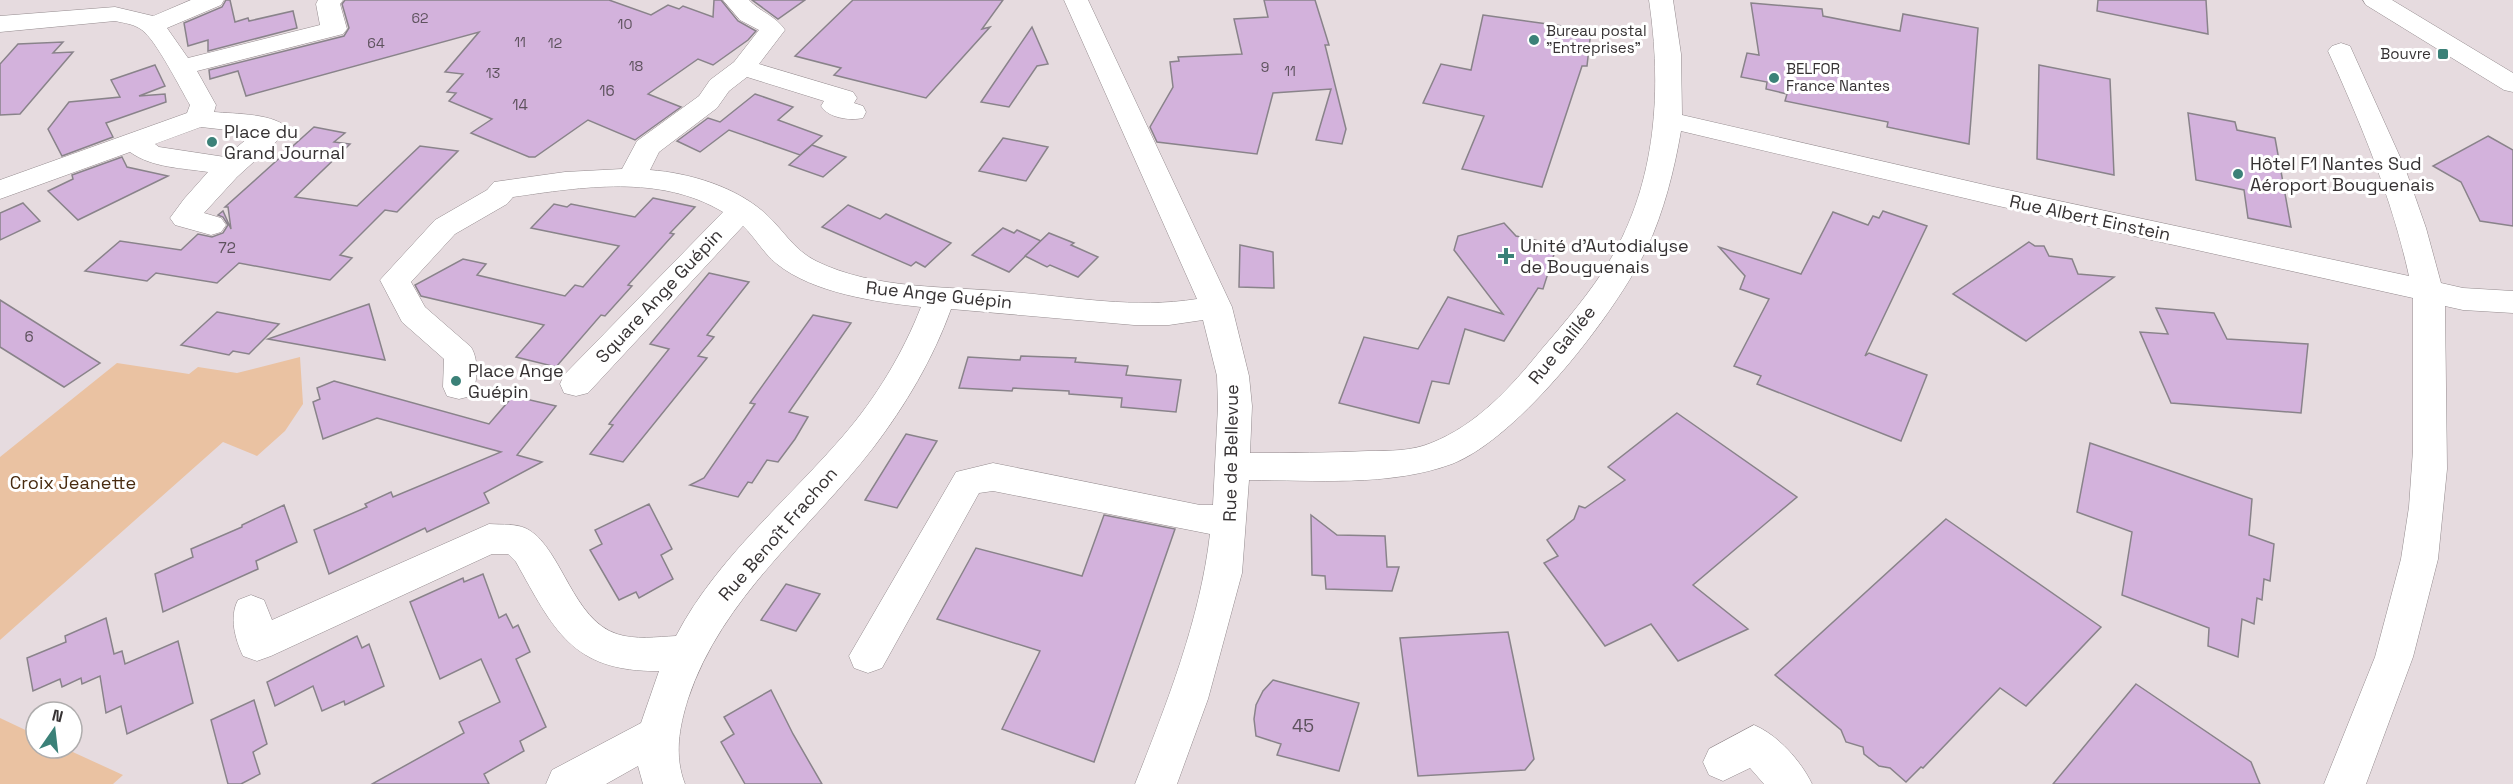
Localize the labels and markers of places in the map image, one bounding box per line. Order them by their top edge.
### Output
place label: Bureau postal "Entreprises" [1546,21,1647,57]
marker: Bureau postal "Entreprises" [1527,33,1541,47]
place label: Bouvre [2380,44,2431,63]
marker: Bouvre [2436,47,2450,61]
place label: BELFOR France Nantes [1786,59,1890,95]
marker: BELFOR France Nantes [1767,71,1781,85]
place label: Place du Grand Journal [224,120,345,164]
marker: Place du Grand Journal [205,135,219,149]
place label: Hôtel F1 Nantes Sud Aéroport Bouguenais [2250,152,2435,196]
marker: Hôtel F1 Nantes Sud Aéroport Bouguenais [2231,167,2245,181]
place label: Unité d'Autodialyse de Bouguenais [1520,234,1689,278]
marker: Unité d'Autodialyse de Bouguenais [1497,247,1515,265]
place label: Place Ange Guépin [468,359,564,403]
marker: Place Ange Guépin [449,374,463,388]

